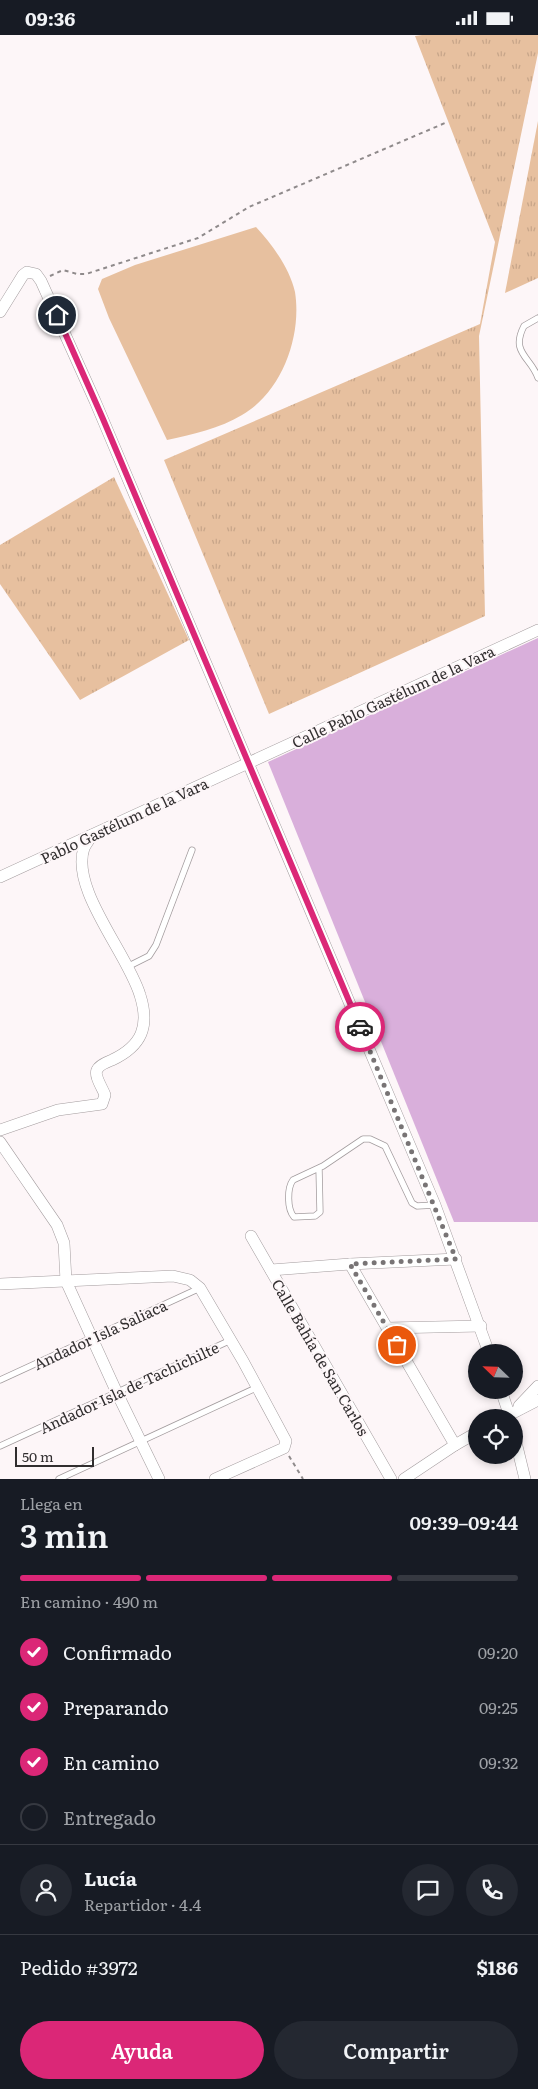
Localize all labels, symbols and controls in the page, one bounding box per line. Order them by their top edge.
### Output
text: 09:36 [25,4,75,32]
pin [36,294,78,336]
icon: home [43,301,71,329]
street label: Calle Pablo Gastélum de la Vara [288,638,499,753]
street label: Pablo Gastélum de la Vara [36,771,212,869]
courier [335,1002,385,1052]
icon: car [346,1013,374,1041]
street label: Calle Bahía de San Carlos [267,1274,376,1440]
street label: Andador Isla Saliaca [29,1293,171,1375]
pin [376,1324,418,1366]
icon: bag [383,1331,411,1359]
street label: Andador Isla de Tachichilte [35,1335,223,1439]
north arrow [468,1344,522,1399]
map controls [468,1344,523,1464]
button: locate [468,1409,523,1464]
scale bar [15,1444,94,1467]
text: 50 m [22,1446,54,1466]
text: Llega en [20,1491,83,1515]
text: 09:39–09:44 [410,1508,518,1536]
text: 3 min [20,1510,109,1558]
text: En camino · 490 m [20,1589,158,1613]
icon: check [20,1638,48,1666]
text: Confirmado [63,1638,172,1666]
text: 09:20 [478,1640,518,1664]
icon: check [20,1693,48,1721]
text: Preparando [63,1693,169,1721]
text: 09:25 [479,1695,518,1719]
icon: check [20,1748,48,1776]
text: En camino [63,1748,159,1776]
text: 09:32 [479,1750,518,1774]
text: Entregado [63,1803,156,1831]
button: person [20,1864,72,1916]
text: Lucía [84,1864,137,1892]
button: chat [402,1864,454,1916]
button: phone [466,1864,518,1916]
text: Repartidor · 4.4 [84,1892,201,1916]
text: Pedido #3972 [20,1953,138,1981]
text: $186 [477,1953,518,1981]
button: Ayuda [20,2021,264,2079]
button: Compartir [274,2021,518,2079]

